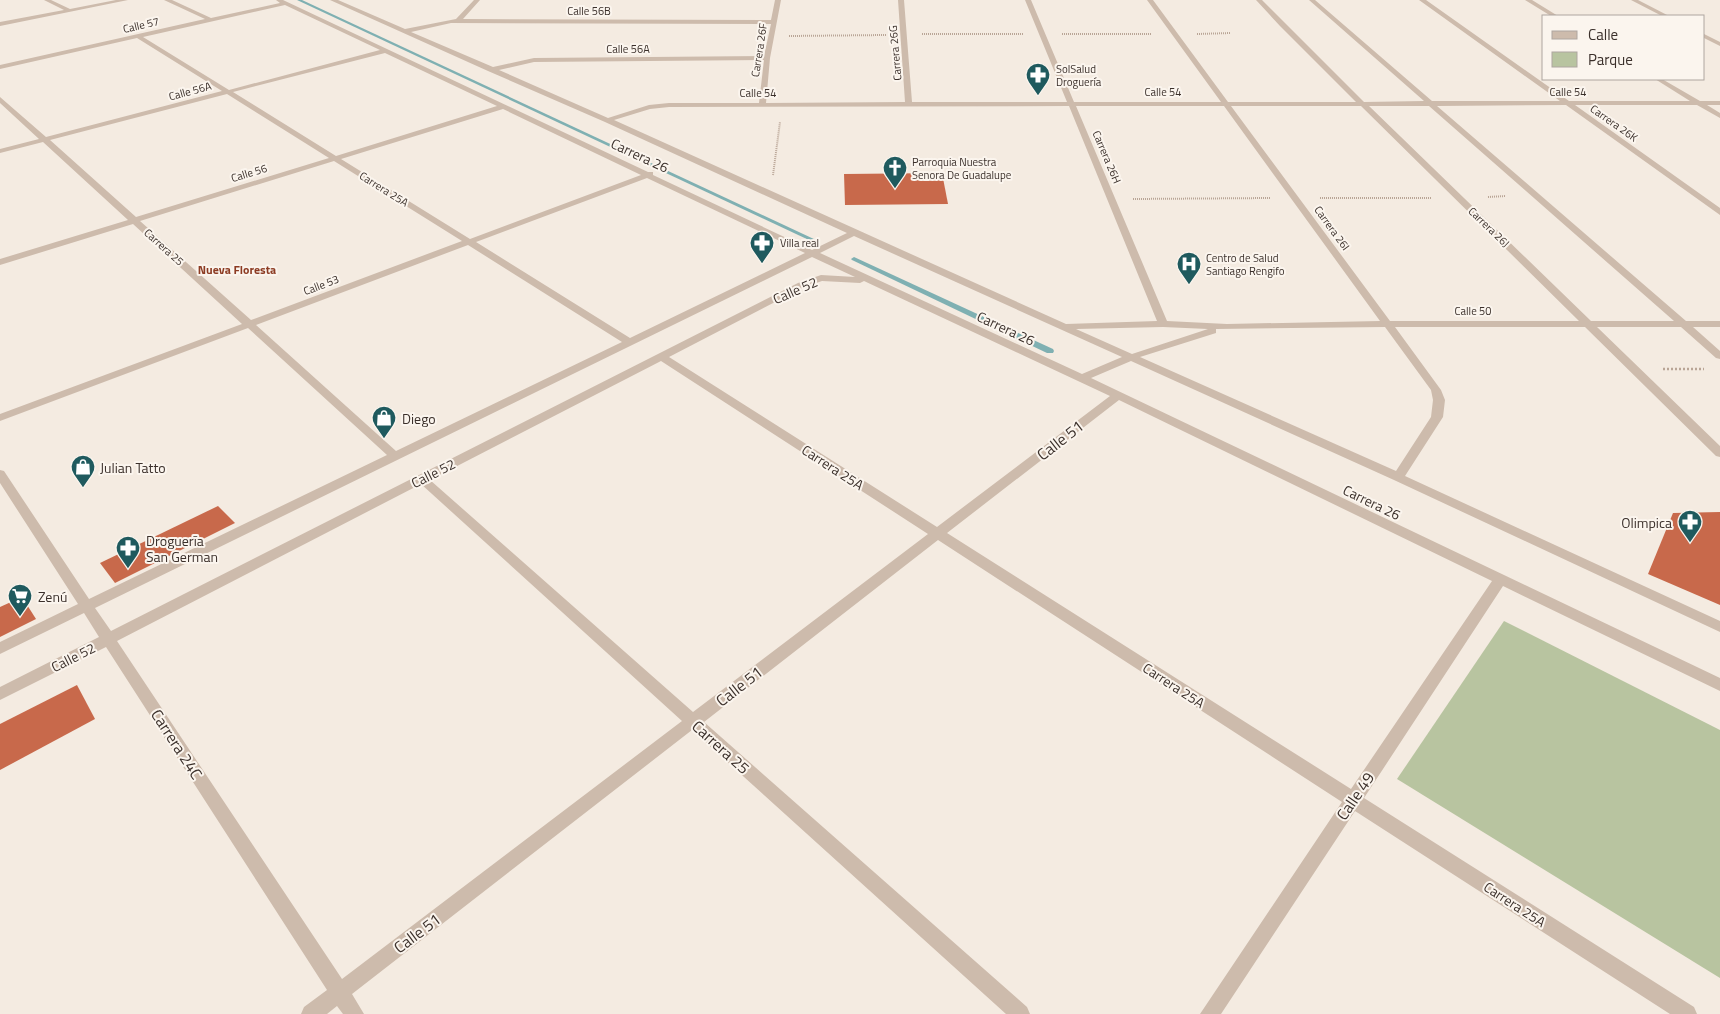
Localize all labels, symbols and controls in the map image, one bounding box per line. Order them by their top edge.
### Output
street label: Calle 56B [567,3,611,19]
street label: Calle 57 [121,13,161,37]
legend [1542,15,1705,80]
street label: Carrera 26F [747,22,771,78]
text: Calle [1588,23,1618,46]
street label: Carrera 26G [885,24,905,81]
street label: Calle 56A [606,41,650,57]
text: Parque [1588,48,1633,71]
place label: SolSalud Droguería [1056,61,1102,90]
pharmacy icon: SolSalud Droguería [1025,62,1051,96]
street label: Calle 56A [167,78,213,104]
street label: Calle 54 [1145,84,1181,100]
street label: Calle 54 [1550,84,1586,100]
street label: Calle 54 [740,85,776,101]
street label: Carrera 26K [1587,101,1642,146]
street label: Carrera 26H [1089,128,1125,186]
street label: Carrera 26 [608,132,673,178]
place label: Parroquia Nuestra Senora De Guadalupe [912,154,1012,183]
church icon: Parroquia Nuestra Senora De Guadalupe [882,155,908,189]
street label: Calle 56 [229,160,269,186]
street label: Carrera 25A [356,168,412,211]
street label: Carrera 26I [1310,203,1354,253]
street label: Carrera 26J [1465,203,1513,251]
street label: Carrera 25 [141,225,187,269]
pharmacy icon: Villa real [749,230,775,264]
place label: Villa real [780,235,819,251]
place label: Centro de Salud Santiago Rengifo [1206,250,1285,279]
hospital icon: Centro de Salud Santiago Rengifo [1176,251,1202,285]
district label: Nueva Floresta [198,260,276,279]
street label: Calle 53 [301,271,341,299]
street label: Calle 52 [769,271,821,309]
street label: Calle 50 [1455,303,1491,319]
street label: Carrera 26 [974,305,1039,351]
shop icon: Diego [371,405,397,439]
place label: Diego [402,408,436,429]
street label: Calle 51 [1031,414,1089,466]
street label: Carrera 25A [798,439,869,495]
street label: Calle 52 [407,453,459,493]
shop icon: Julian Tatto [70,454,96,488]
place label: Julian Tatto [100,457,166,478]
street label: Carrera 26 [1340,479,1405,525]
pharmacy icon: Olimpica [1677,509,1703,543]
place label: Olimpica [1621,512,1672,533]
place label: Droguerīa San German [146,530,218,567]
pharmacy icon: Droguerīa San German [115,535,141,569]
supermarket icon: Zenú [7,583,33,617]
place label: Zenú [38,586,67,607]
street label: Calle 52 [47,637,99,677]
street label: Carrera 25A [1139,657,1210,713]
street label: Calle 51 [710,660,768,712]
street label: Carrera 24C [145,704,209,784]
street label: Carrera 25 [687,714,755,780]
street label: Calle 49 [1330,767,1380,825]
street label: Carrera 25A [1480,876,1551,932]
street label: Calle 51 [388,907,446,959]

